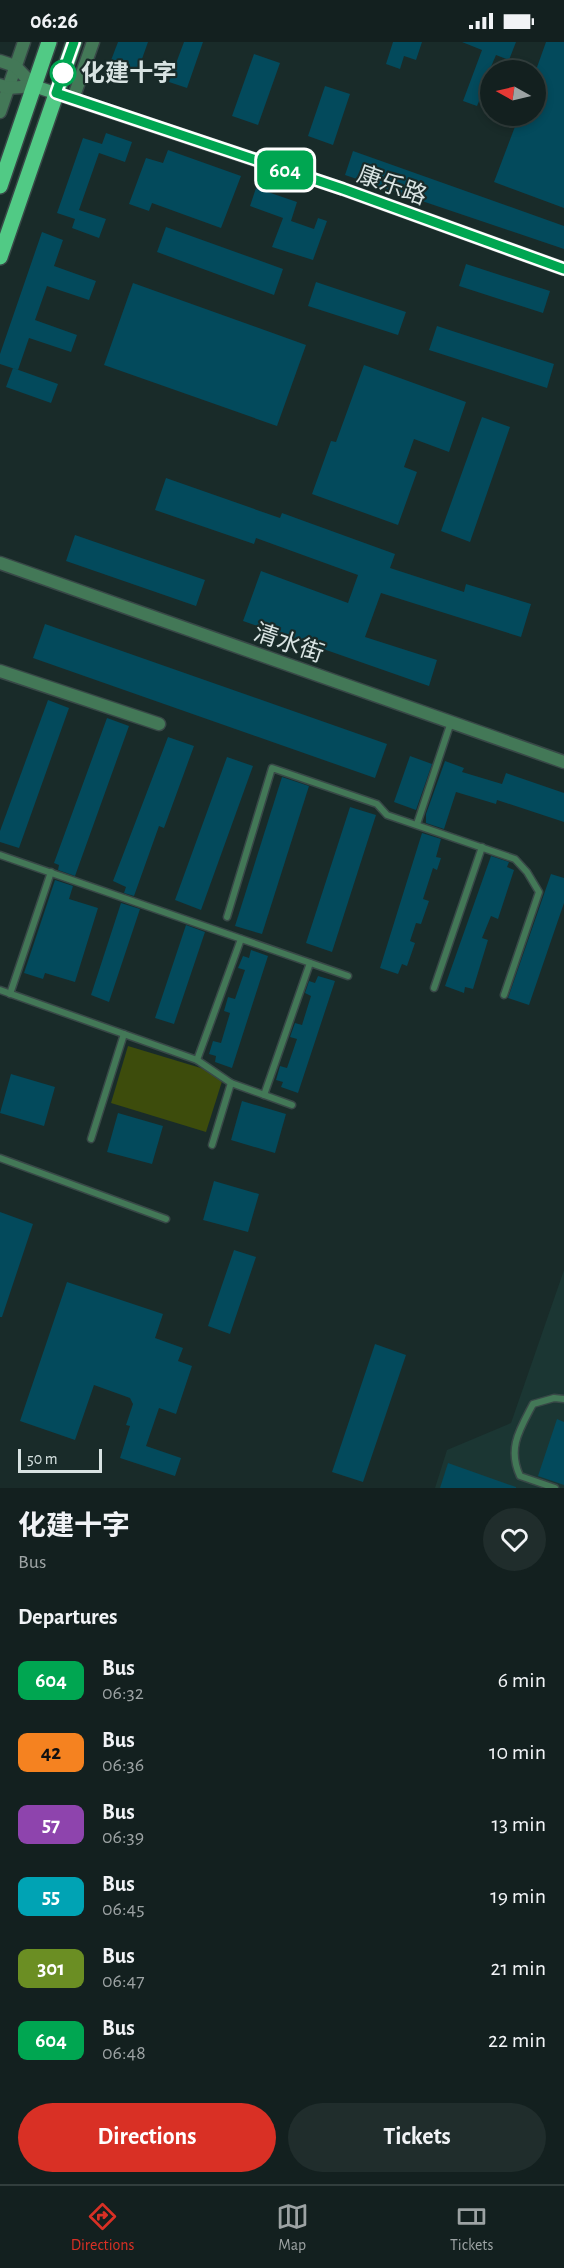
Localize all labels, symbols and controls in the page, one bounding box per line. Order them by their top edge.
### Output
text: 06:26 [30,10,78,32]
marker: 化建十字 [50,60,76,86]
place label: 化建十字 [81,60,177,86]
north arrow [480,60,546,126]
map controls [480,60,546,126]
line badge: 604 [250,150,320,190]
text: 604 [269,160,301,181]
street label: 康乐路 [354,160,430,210]
street label: 清水街 [251,619,327,667]
scale bar [18,1446,102,1474]
text: 50 m [27,1451,58,1467]
button: heart [483,1508,546,1571]
text: 化建十字 [18,1513,130,1541]
text: Bus [18,1552,46,1572]
text: Departures [18,1606,118,1628]
text: Bus [102,1657,135,1679]
text: 6 min [498,1669,546,1691]
text: 604 [35,1670,67,1691]
text: 06:32 [102,1683,144,1703]
text: Bus [102,1729,135,1751]
text: 10 min [489,1741,546,1763]
text: 42 [41,1742,61,1763]
text: 06:36 [102,1755,144,1775]
text: Bus [102,1801,135,1823]
text: 13 min [491,1813,546,1835]
text: 57 [42,1814,60,1835]
text: 06:39 [102,1827,144,1847]
text: Bus [102,1873,135,1895]
text: 19 min [490,1885,546,1907]
text: 55 [42,1886,60,1907]
text: 06:45 [102,1899,145,1919]
text: Bus [102,1945,135,1967]
text: 21 min [491,1957,546,1979]
text: 301 [37,1958,65,1979]
text: 06:47 [102,1971,145,1991]
text: Bus [102,2017,135,2039]
text: 22 min [488,2029,546,2051]
text: 604 [35,2030,67,2051]
text: 06:48 [102,2043,146,2063]
button: Directions [18,2103,276,2172]
button: Tickets [288,2103,546,2172]
tab: Directions [71,2200,134,2255]
tab: Map [276,2200,309,2255]
tab: Tickets [450,2200,493,2255]

